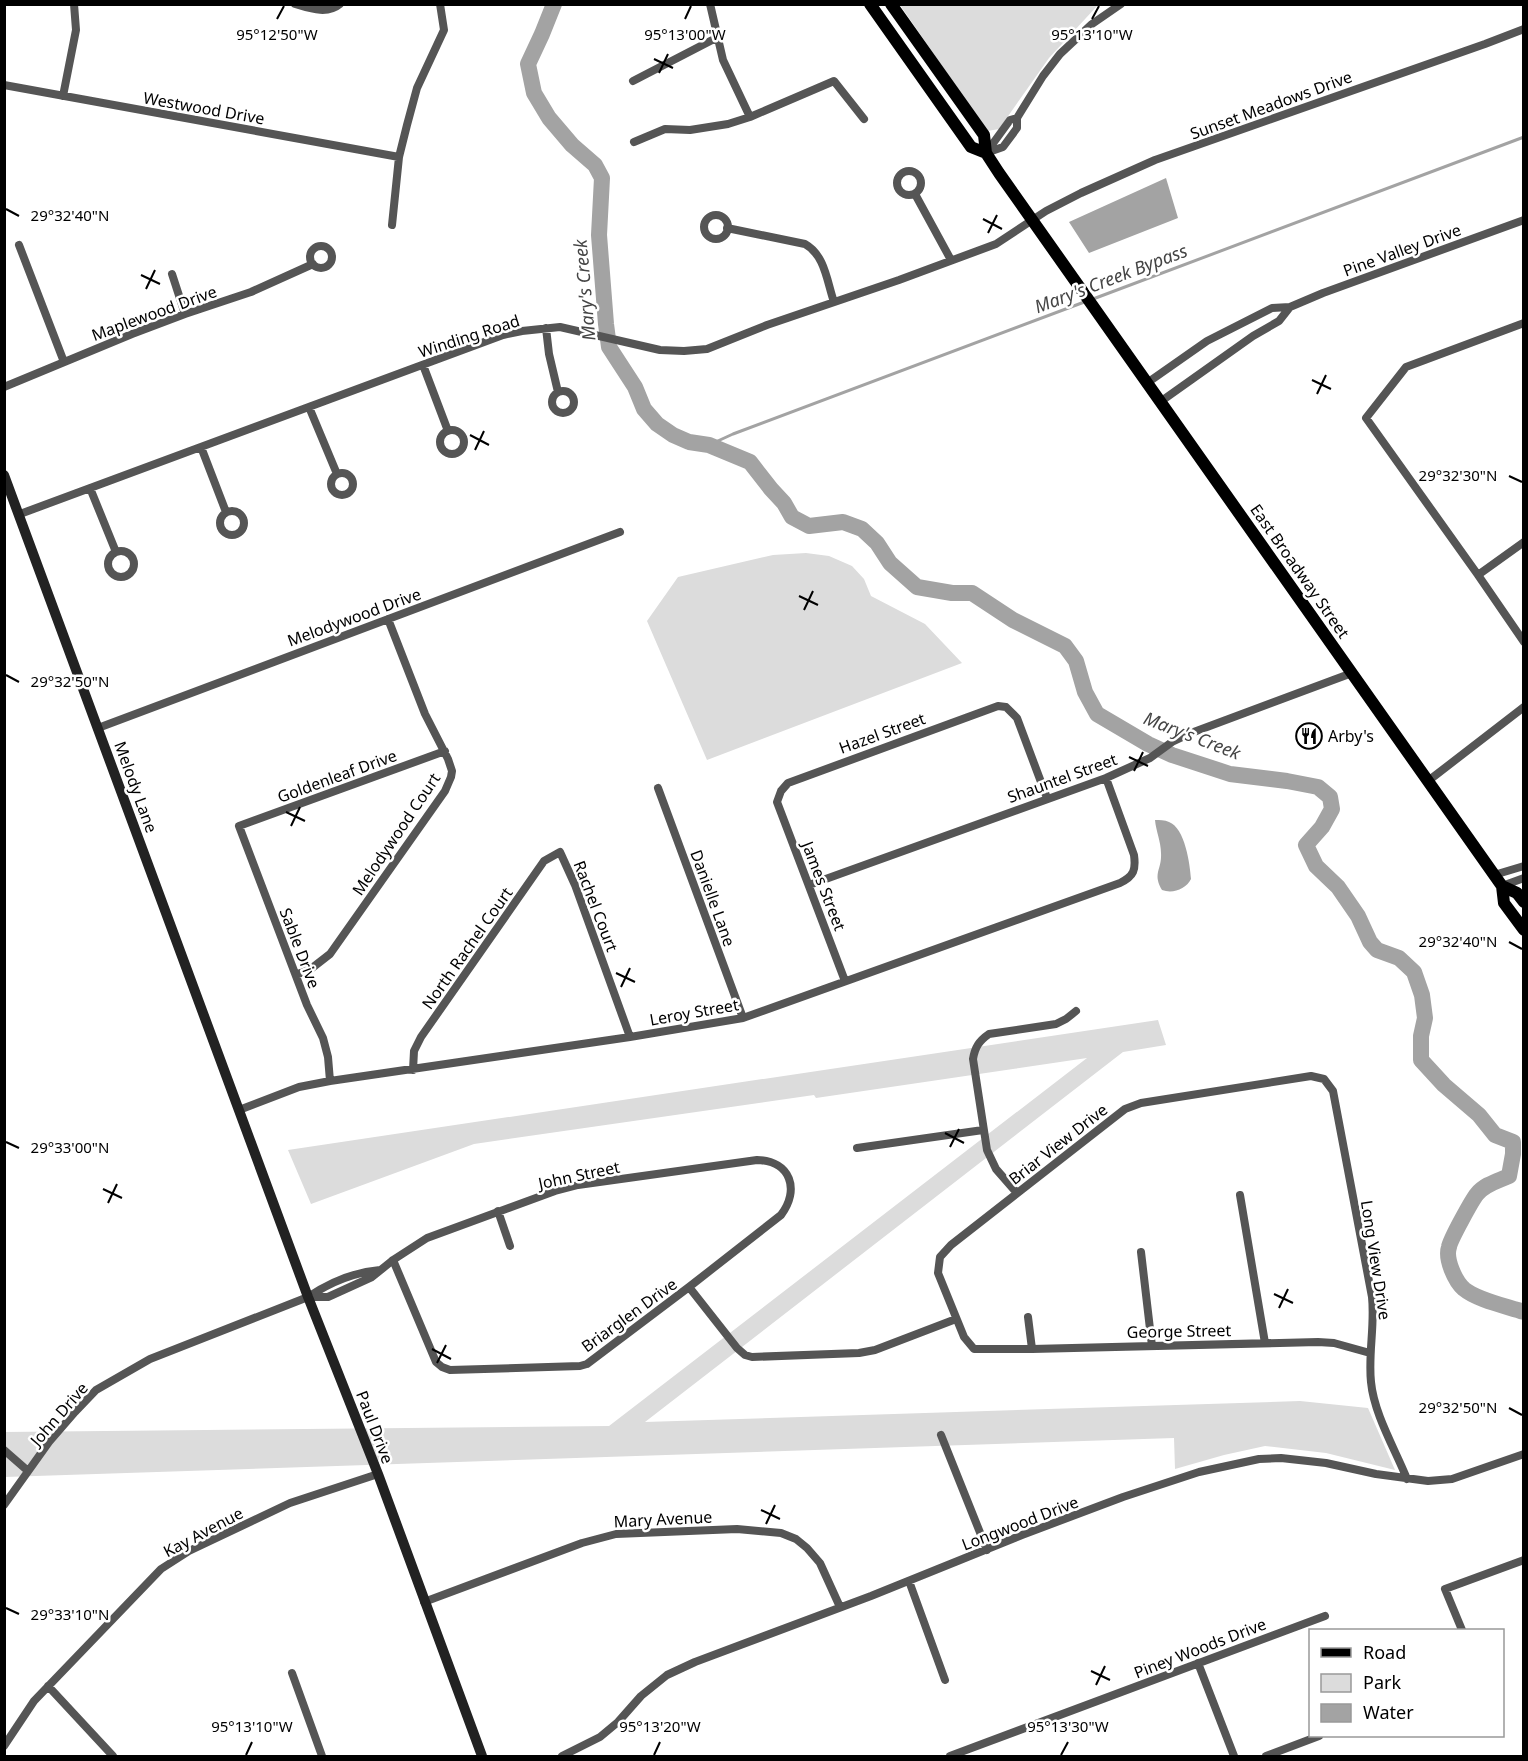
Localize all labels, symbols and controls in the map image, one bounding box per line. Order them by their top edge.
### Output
text: 95°12'50"W [236,24,318,44]
text: 95°13'00"W [644,24,726,44]
text: 95°13'10"W [1051,24,1133,44]
street label: Sunset Meadows Drive [1187,65,1355,145]
street label: Westwood Drive [142,87,266,129]
text: 29°32'40"N [31,205,109,225]
street label: Pine Valley Drive [1340,218,1464,282]
water label: Mary's Creek [568,237,600,342]
water label: Mary's Creek Bypass [1031,238,1191,318]
street label: Maplewood Drive [88,280,220,346]
street label: Winding Road [416,309,522,363]
text: 29°32'30"N [1419,465,1497,485]
street label: East Broadway Street [1245,499,1355,643]
street label: Melodywood Drive [284,583,424,651]
text: 29°32'50"N [31,671,109,691]
water label: Mary's Creek [1141,706,1245,765]
street label: Hazel Street [836,707,928,759]
restaurant icon: Arby's [1294,721,1324,751]
place label: Arby's [1328,725,1374,747]
street label: Melody Lane [109,738,163,836]
street label: Goldenleaf Drive [274,744,400,808]
street label: Shauntel Street [1004,748,1120,808]
street label: Melodywood Court [347,768,445,900]
street label: James Street [796,836,851,934]
street label: Danielle Lane [685,847,741,949]
street label: Rachel Court [569,857,624,955]
street label: North Rachel Court [417,882,517,1013]
street label: Sable Drive [275,905,325,991]
text: 29°32'40"N [1419,931,1497,951]
street label: Leroy Street [648,993,740,1031]
street label: Briar View Drive [1004,1099,1112,1189]
text: 29°33'00"N [31,1137,109,1157]
street label: John Street [534,1156,622,1195]
street label: Long View Drive [1356,1199,1396,1321]
street label: Briarglen Drive [577,1273,681,1357]
street label: George Street [1127,1319,1232,1343]
street label: John Drive [24,1378,93,1452]
street label: Paul Drive [351,1387,399,1467]
text: 29°32'50"N [1419,1397,1497,1417]
street label: Longwood Drive [959,1491,1081,1555]
street label: Kay Avenue [159,1502,247,1562]
street label: Mary Avenue [613,1505,713,1533]
text: 29°33'10"N [31,1604,109,1624]
street label: Piney Woods Drive [1131,1613,1269,1683]
legend [1309,1629,1504,1737]
text: Road [1363,1640,1406,1664]
text: Park [1363,1670,1401,1694]
text: Water [1363,1700,1414,1724]
text: 95°13'10"W [211,1716,293,1736]
text: 95°13'20"W [619,1716,701,1736]
text: 95°13'30"W [1027,1716,1109,1736]

